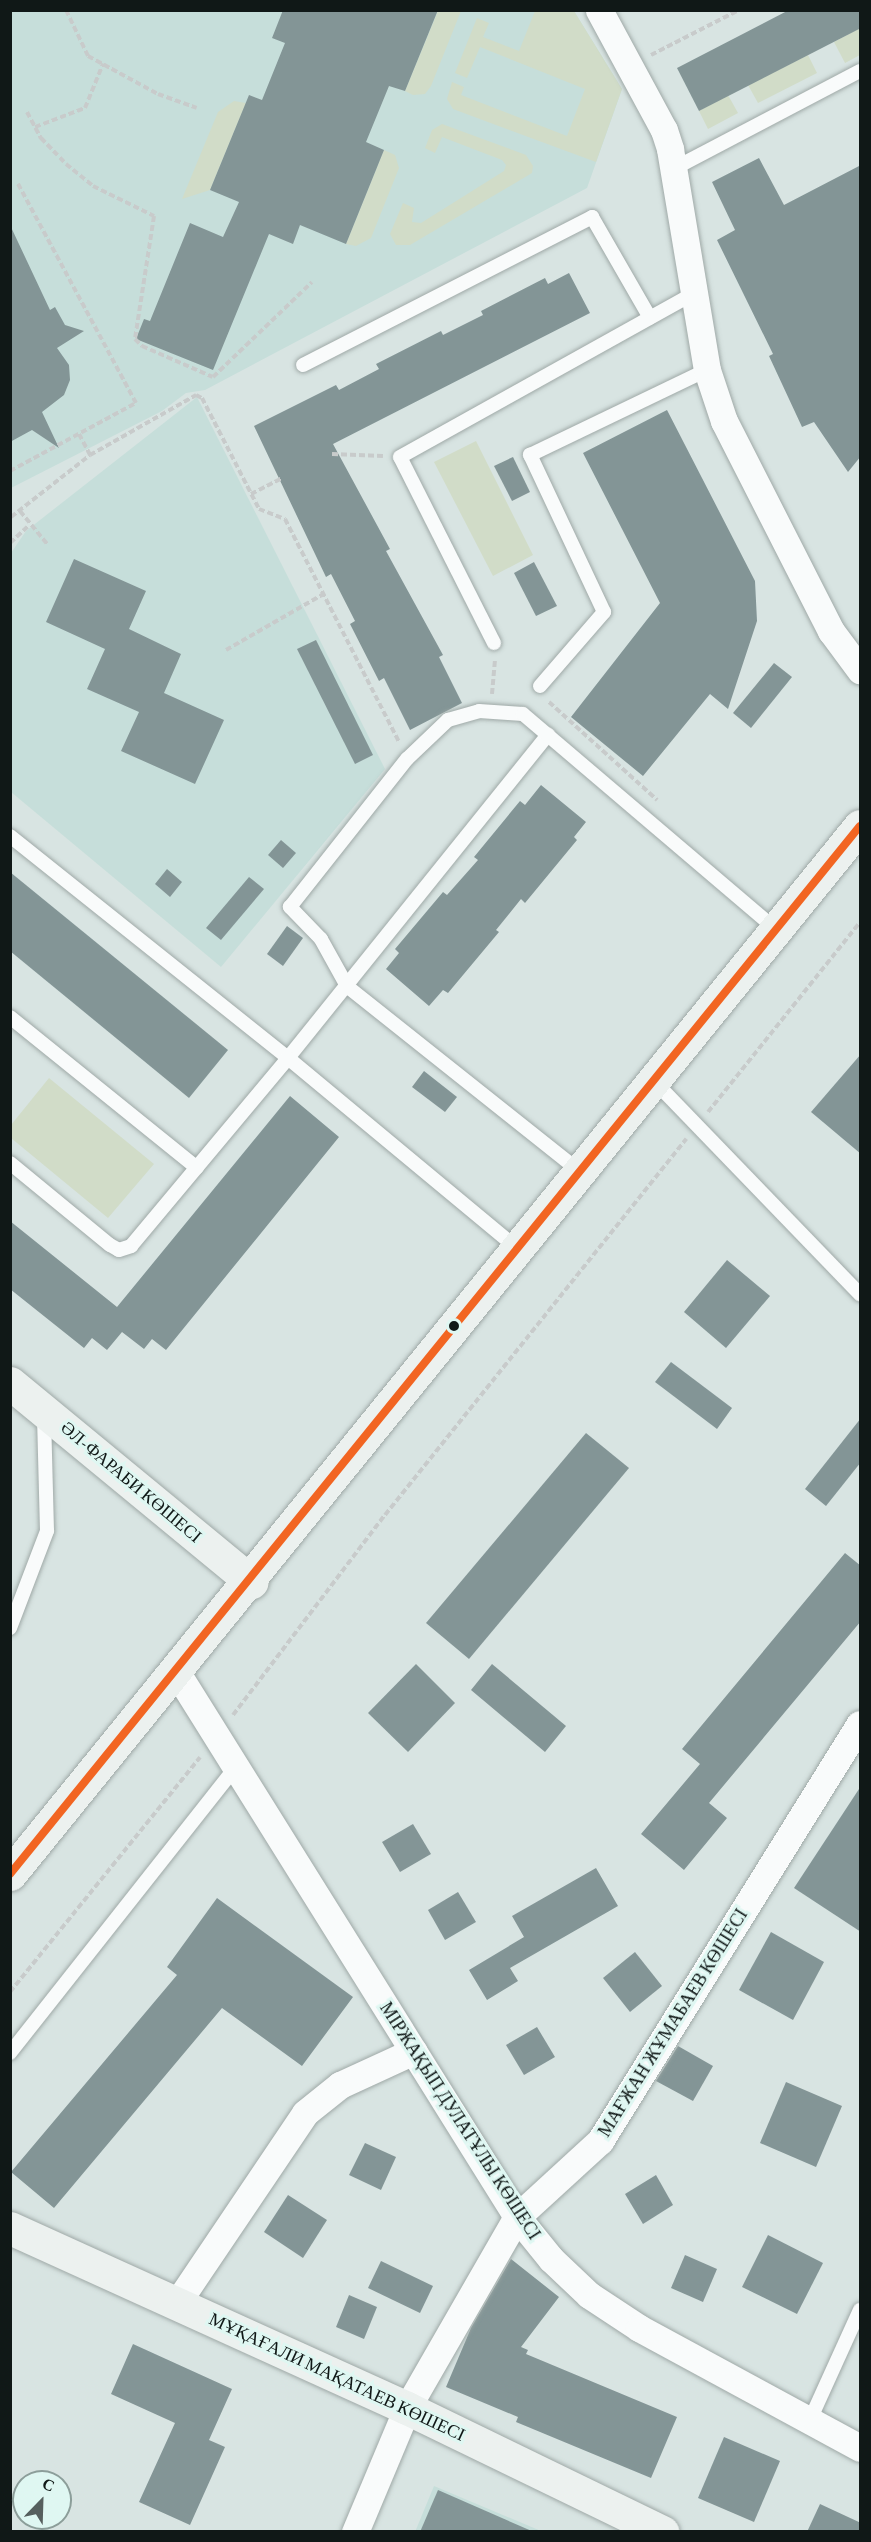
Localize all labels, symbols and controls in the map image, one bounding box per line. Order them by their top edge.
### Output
unlabelled marker [448,1320,460,1332]
street label: ӘЛ-ФАРАБИ КӨШЕСІ [56,1417,206,1547]
street label: МАҒЖАН ЖҰМАБАЕВ КӨШЕСІ [594,1905,752,2141]
street label: МІРЖАҚЫП ДУЛАТҰЛЫ КӨШЕСІ [375,1998,545,2244]
street label: МҰҚАҒАЛИ МАҚАТАЕВ КӨШЕСІ [206,2308,468,2446]
north arrow [12,2470,72,2530]
text: С [40,2475,57,2495]

